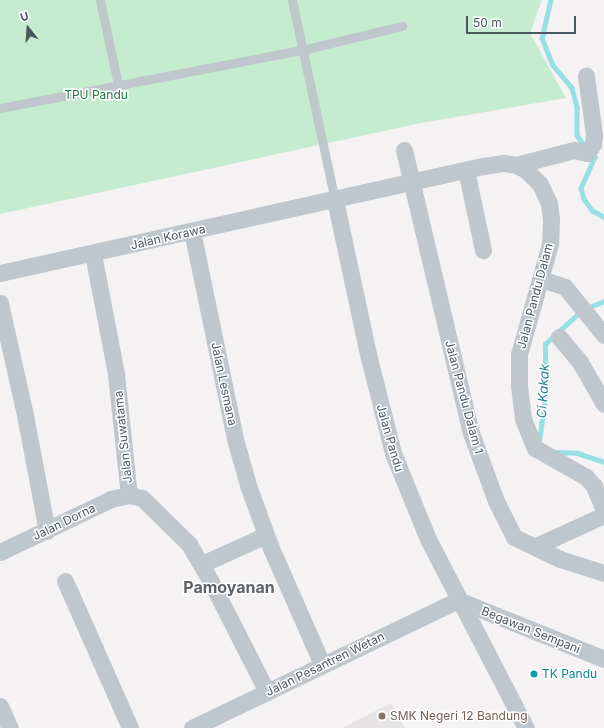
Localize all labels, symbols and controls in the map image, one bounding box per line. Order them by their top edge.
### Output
north arrow [8,8,48,48]
scale bar [468,8,578,34]
text: U [19,9,30,24]
text: 50 m [473,15,502,30]
park label: TPU Pandu [64,88,128,102]
street label: Jalan Korawa [129,221,207,253]
street label: Jalan Pandu Dalam [514,242,556,350]
street label: Jalan Pandu Dalam 1 [442,339,486,455]
street label: Jalan Lesmana [208,341,240,427]
water label: Ci Kakak [534,363,552,419]
street label: Jalan Suwatama [111,390,135,484]
street label: Jalan Pandu [373,403,407,473]
street label: Jalan Dorna [30,501,98,543]
district label: Pamoyanan [183,577,275,597]
street label: Begawan Sempani [479,604,583,656]
street label: Jalan Pesantren Wetan [263,629,387,699]
place label: TK Pandu [542,667,597,681]
marker: TK Pandu [529,669,539,679]
place label: SMK Negeri 12 Bandung [390,709,528,723]
marker: SMK Negeri 12 Bandung [377,711,387,721]

